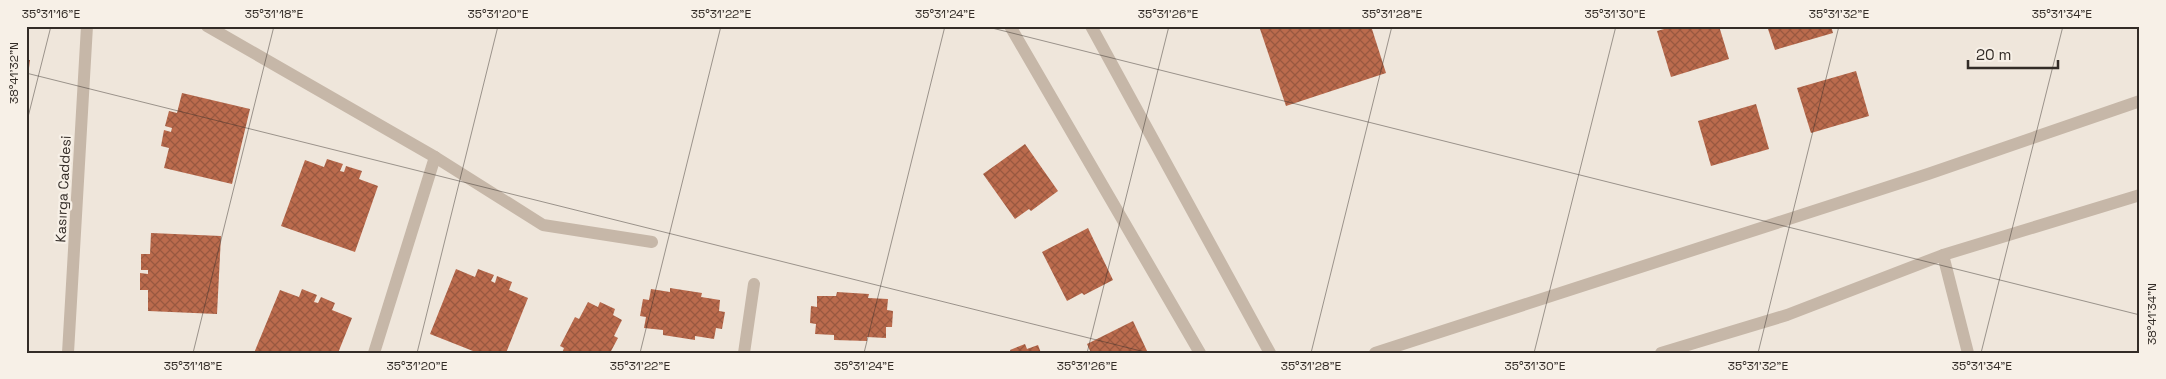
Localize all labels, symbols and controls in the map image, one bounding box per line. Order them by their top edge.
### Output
text: 35°31'16"E [22,6,80,22]
text: 35°31'18"E [245,6,303,22]
text: 35°31'20"E [468,6,529,22]
text: 35°31'22"E [691,6,751,22]
text: 35°31'24"E [915,6,975,22]
text: 35°31'26"E [1138,6,1199,22]
text: 35°31'28"E [1362,6,1423,22]
text: 35°31'30"E [1585,6,1646,22]
text: 35°31'32"E [1809,6,1869,22]
text: 35°31'34"E [2032,6,2092,22]
scale bar [1968,38,2058,70]
text: 38°41'32"N [6,42,22,104]
text: 20 m [1976,45,2011,64]
street label: Kasırga Caddesi [51,135,75,243]
text: 38°41'34"N [2144,283,2160,345]
text: 35°31'18"E [164,358,222,374]
text: 35°31'20"E [387,358,448,374]
text: 35°31'22"E [610,358,670,374]
text: 35°31'24"E [834,358,894,374]
text: 35°31'26"E [1057,358,1118,374]
text: 35°31'28"E [1281,358,1342,374]
text: 35°31'30"E [1505,358,1566,374]
text: 35°31'32"E [1728,358,1788,374]
text: 35°31'34"E [1952,358,2012,374]

